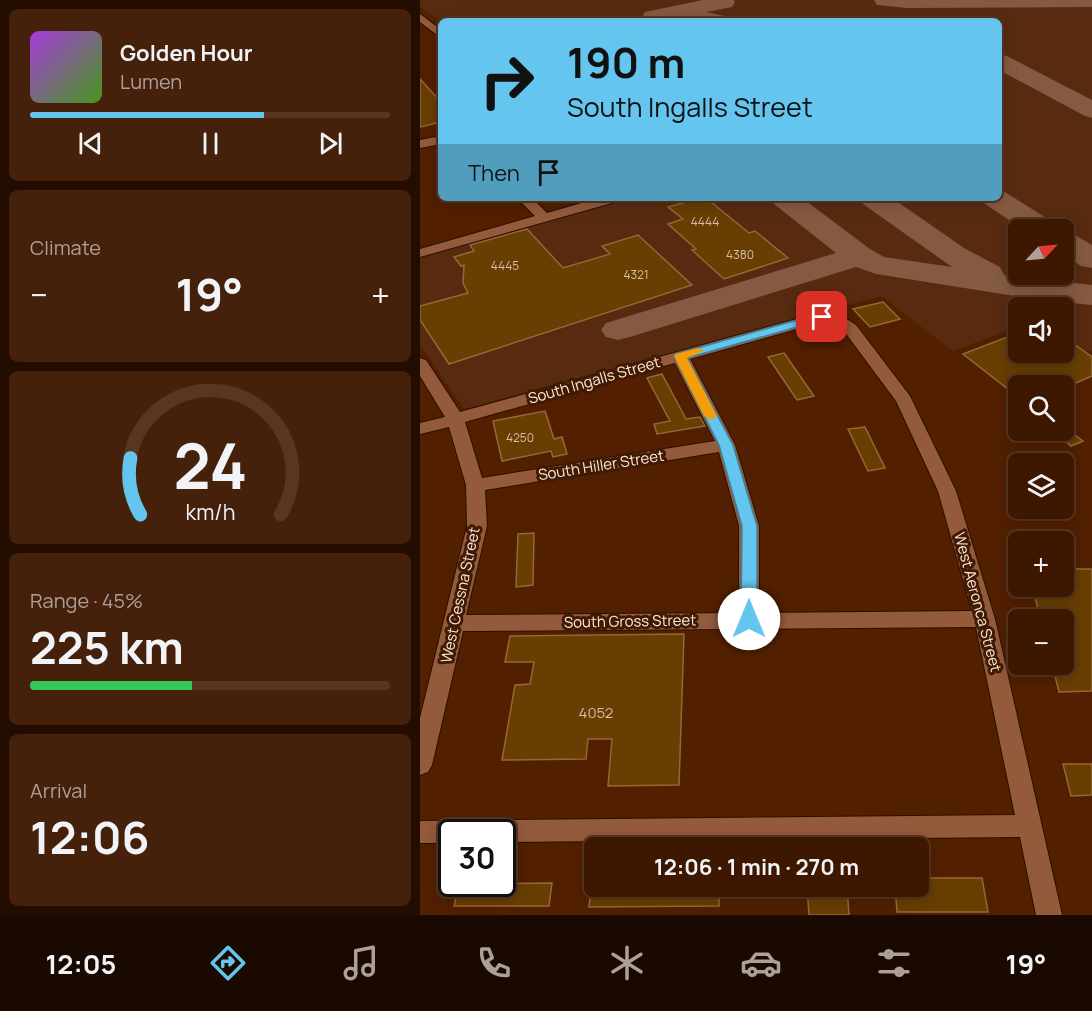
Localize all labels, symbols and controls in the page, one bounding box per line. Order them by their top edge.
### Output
text: 190 m [567,33,685,91]
text: Golden Hour [120,38,253,68]
icon: right [468,42,546,120]
text: Lumen [120,68,182,95]
text: South Ingalls Street [567,88,813,125]
icon: previous [74,127,107,160]
icon: pause [194,127,227,160]
icon: next [314,127,347,160]
icon: arrive [532,156,565,189]
text: Then [468,158,520,188]
house number: 4444 [691,213,719,230]
north arrow [1008,219,1074,285]
map controls [1008,219,1074,675]
text: Climate [30,234,101,261]
house number: 4380 [726,246,754,263]
house number: 4445 [491,257,519,274]
text: 19° [175,263,243,325]
house number: 4321 [623,266,649,283]
text: − [30,272,48,317]
text: + [371,272,390,317]
pin [796,291,847,342]
button: sound [1008,297,1074,363]
icon: arrive [805,300,838,333]
street label: South Ingalls Street [525,351,663,409]
button: search [1008,375,1074,441]
text: 24 [173,422,247,508]
house number: 4250 [506,429,534,446]
street label: South Hiller Street [537,445,665,485]
button: layers [1008,453,1074,519]
text: km/h [185,497,235,526]
street label: West Cessna Street [435,525,485,665]
street label: West Aeronca Street [949,530,1007,674]
button: + [1008,531,1074,597]
text: Range · 45% [30,587,143,614]
position arrow [717,587,781,651]
street label: South Gross Street [564,609,696,633]
button: − [1008,609,1074,675]
text: 225 km [30,616,184,678]
house number: 4052 [579,702,613,723]
text: Arrival [30,777,87,804]
text: 12:06 [30,806,150,868]
speed limit sign: 30 [438,819,516,897]
text: 12:06 · 1 min · 270 m [654,852,859,882]
icon: directions [207,942,249,984]
icon: music [340,942,382,984]
icon: phone [473,942,515,984]
icon: climate [606,942,648,984]
icon: car [740,942,782,984]
icon: filters [873,942,915,984]
text: 12:05 [46,945,116,982]
text: 19° [1006,945,1046,982]

